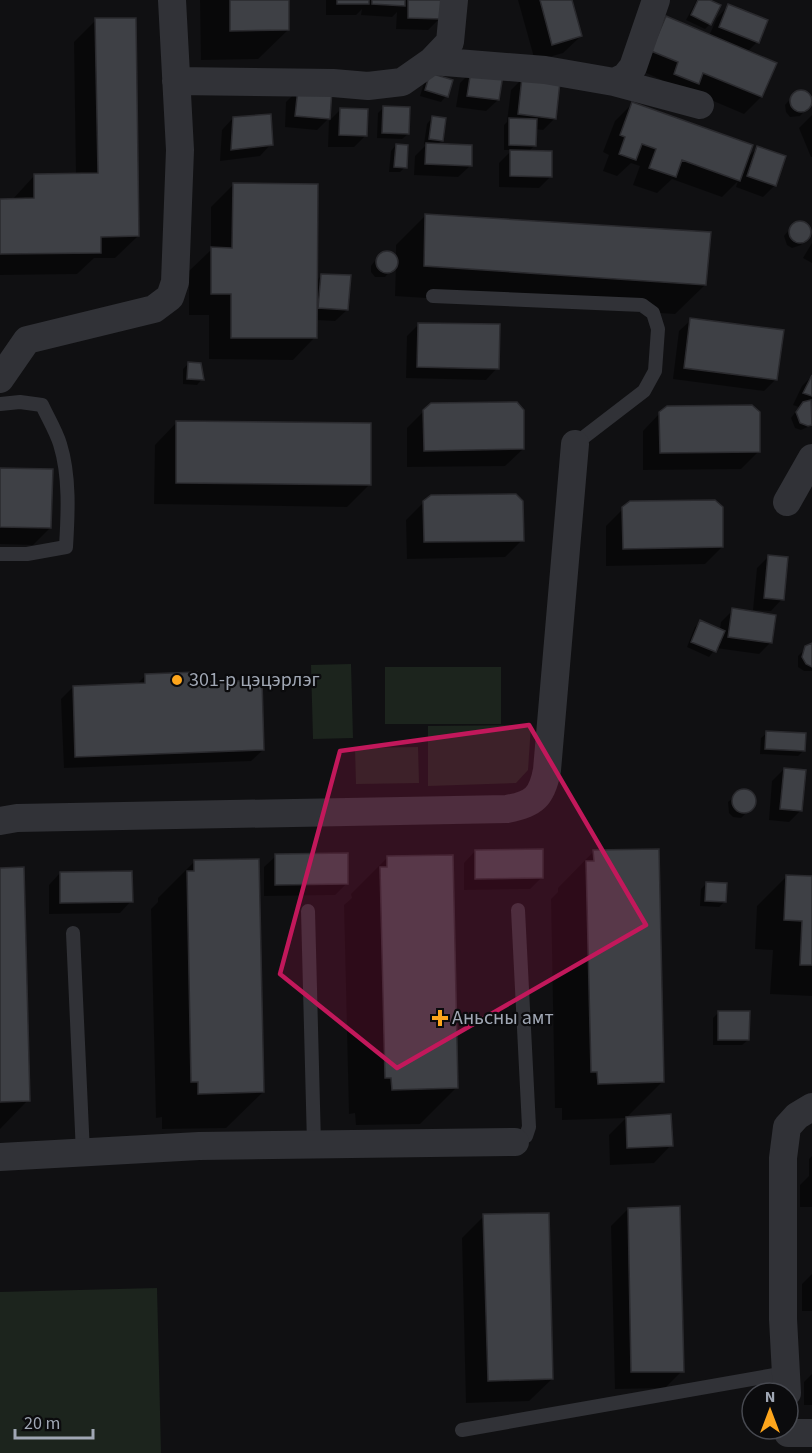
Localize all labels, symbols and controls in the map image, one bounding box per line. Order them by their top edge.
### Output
place label: 301-р цэцэрлэг [189,666,320,694]
marker: 301-р цэцэрлэг [170,673,184,687]
place label: Аньсны амт [452,1004,554,1032]
marker: Аньсны амт [433,1011,447,1025]
north arrow [740,1381,800,1441]
text: N [765,1386,775,1408]
scale bar [15,1402,93,1440]
text: 20 m [24,1411,60,1436]

